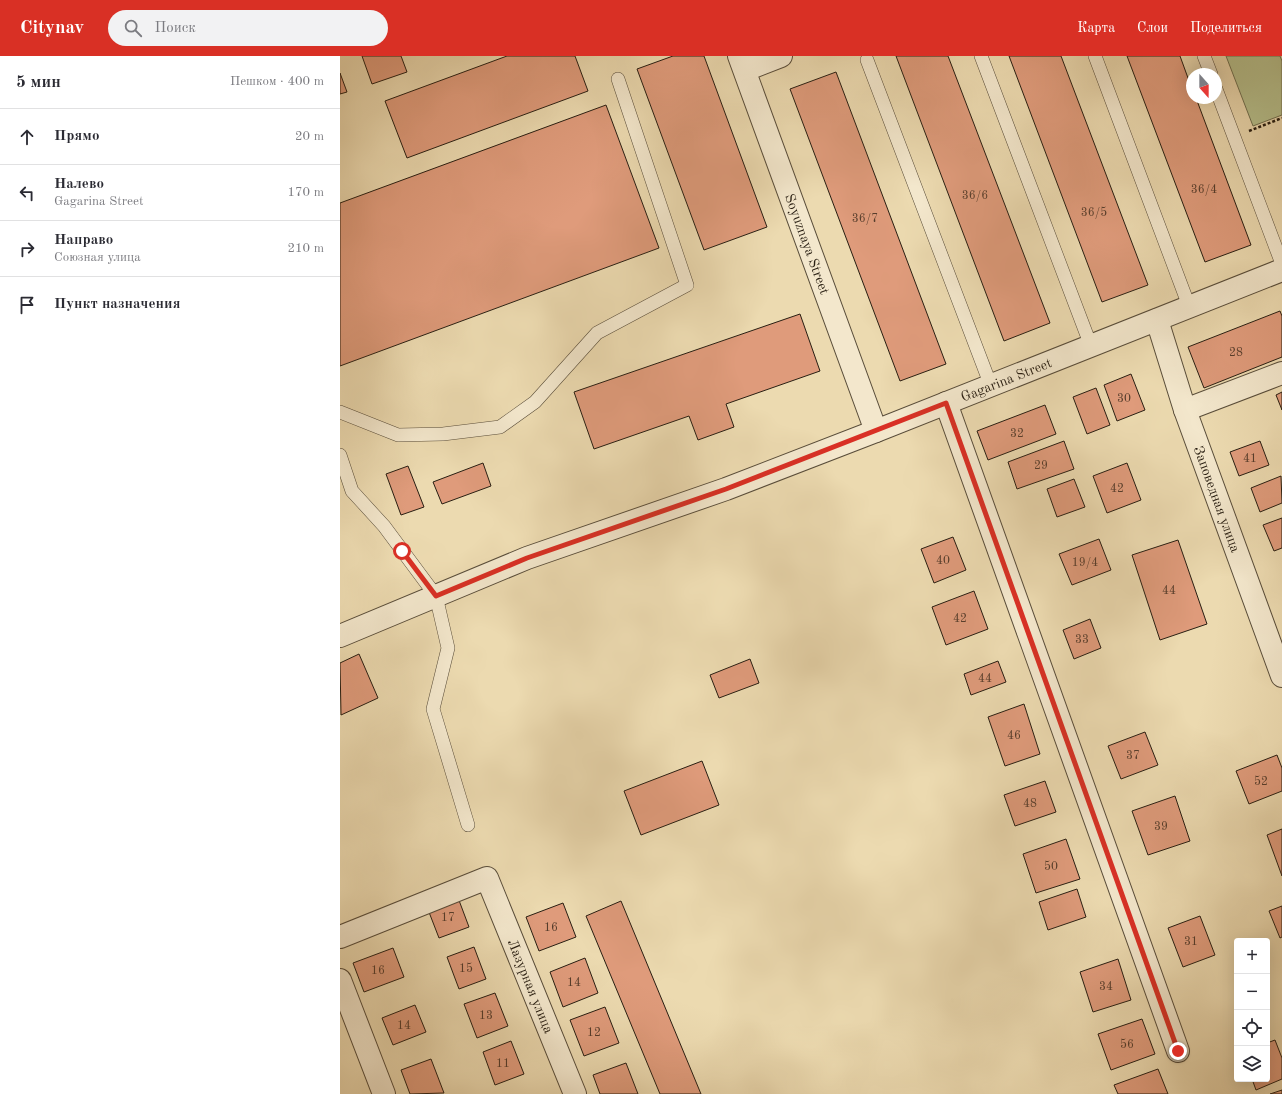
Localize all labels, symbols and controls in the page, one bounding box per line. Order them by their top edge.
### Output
search box [108,10,388,46]
icon: search [122,17,144,39]
text: Citynav [20,19,84,38]
text: Поиск [154,21,196,36]
text: Карта [1077,21,1115,35]
text: Слои [1137,21,1168,35]
text: Поделиться [1190,21,1262,35]
north arrow [1186,68,1222,104]
text: 5 мин [16,74,61,91]
text: Пешком · 400 m [230,75,324,88]
icon: ahead [16,126,38,148]
text: Прямо [54,129,100,144]
text: 20 m [295,130,324,143]
text: Налево [54,177,104,192]
icon: left [16,182,38,204]
house number: 36/4 [1191,184,1217,196]
text: 170 m [287,186,324,199]
house number: 36/6 [962,190,988,202]
street label: Soyuznaya Street [782,192,831,296]
text: Gagarina Street [54,195,144,208]
house number: 36/5 [1081,206,1107,219]
house number: 36/7 [852,213,878,225]
text: Направо [54,233,113,248]
icon: right [16,238,38,260]
text: 210 m [287,242,324,255]
text: Союзная улица [54,251,141,264]
icon: arrive [16,294,38,316]
text: Пункт назначения [54,297,181,312]
house number: 28 [1229,347,1243,359]
street label: Gagarina Street [959,356,1054,405]
house number: 30 [1117,393,1131,405]
house number: 32 [1010,428,1024,440]
street label: Заповедная улица [1191,444,1242,554]
house number: 41 [1243,453,1257,465]
house number: 29 [1034,460,1048,472]
house number: 42 [1110,483,1124,495]
route start [393,542,411,560]
house number: 40 [936,555,950,567]
house number: 19/4 [1072,557,1098,569]
house number: 44 [1162,585,1176,597]
house number: 42 [953,613,967,625]
house number: 33 [1075,634,1089,646]
house number: 44 [978,673,992,685]
house number: 46 [1007,730,1021,742]
house number: 37 [1126,750,1140,762]
house number: 52 [1254,775,1268,788]
house number: 48 [1023,798,1037,810]
house number: 39 [1154,821,1168,833]
house number: 50 [1044,860,1058,873]
house number: 17 [441,912,455,924]
house number: 16 [544,922,558,934]
house number: 31 [1184,936,1198,948]
street label: Лазурная улица [505,937,555,1036]
map controls [1234,938,1270,1082]
button: + [1234,938,1270,974]
house number: 15 [459,962,473,975]
house number: 16 [371,965,385,977]
button: − [1234,974,1270,1010]
house number: 14 [567,977,581,989]
house number: 34 [1099,981,1113,993]
house number: 13 [479,1010,493,1022]
button: locate [1234,1010,1270,1046]
house number: 14 [397,1020,411,1032]
house number: 12 [587,1027,601,1039]
house number: 56 [1120,1038,1134,1051]
route end [1169,1042,1187,1060]
button: layers [1234,1046,1270,1082]
house number: 11 [496,1058,510,1070]

